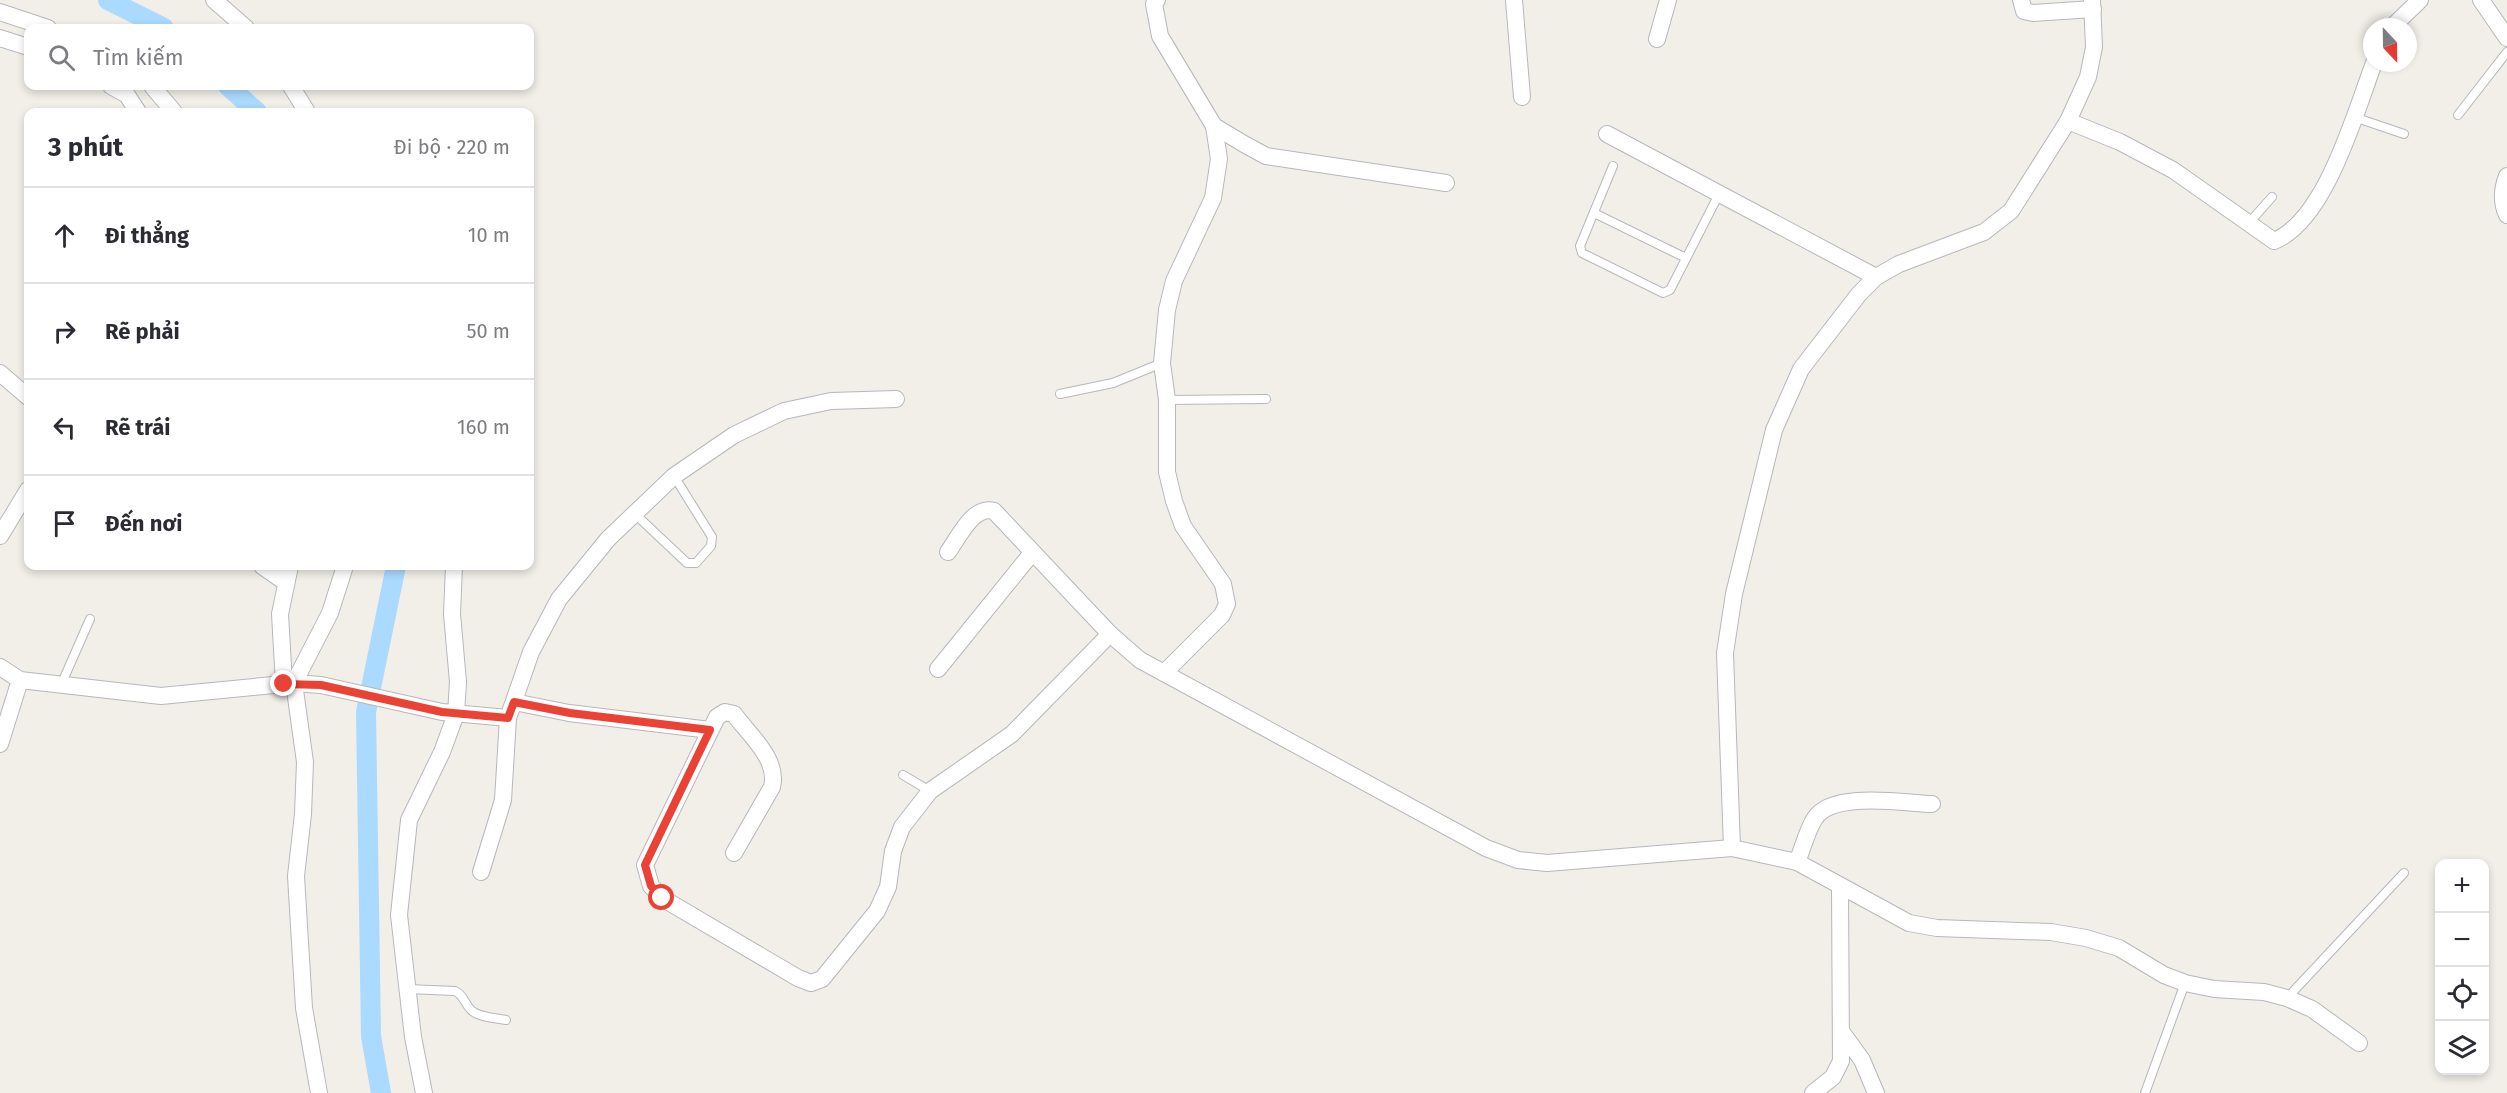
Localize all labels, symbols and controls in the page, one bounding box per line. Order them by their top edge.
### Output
north arrow [2363,18,2417,72]
search box [24,24,534,90]
icon: search [45,41,78,74]
text: Tìm kiếm [93,44,184,71]
text: 3 phút [48,132,123,163]
text: Đi bộ · 220 m [394,135,510,159]
icon: ahead [48,219,81,252]
text: Đi thẳng [105,222,189,249]
text: 10 m [468,223,510,247]
icon: right [48,315,81,348]
text: Rẽ phải [105,318,180,345]
text: 50 m [466,319,510,343]
icon: left [48,411,81,444]
text: Rẽ trái [105,414,170,441]
text: 160 m [457,415,510,439]
icon: arrive [48,507,81,540]
text: Đến nơi [105,510,182,537]
route end [270,670,296,696]
map controls [2435,859,2489,1075]
button: + [2435,859,2489,913]
route start [648,884,674,910]
button: − [2435,913,2489,967]
button: locate [2435,967,2489,1021]
button: layers [2435,1021,2489,1075]

